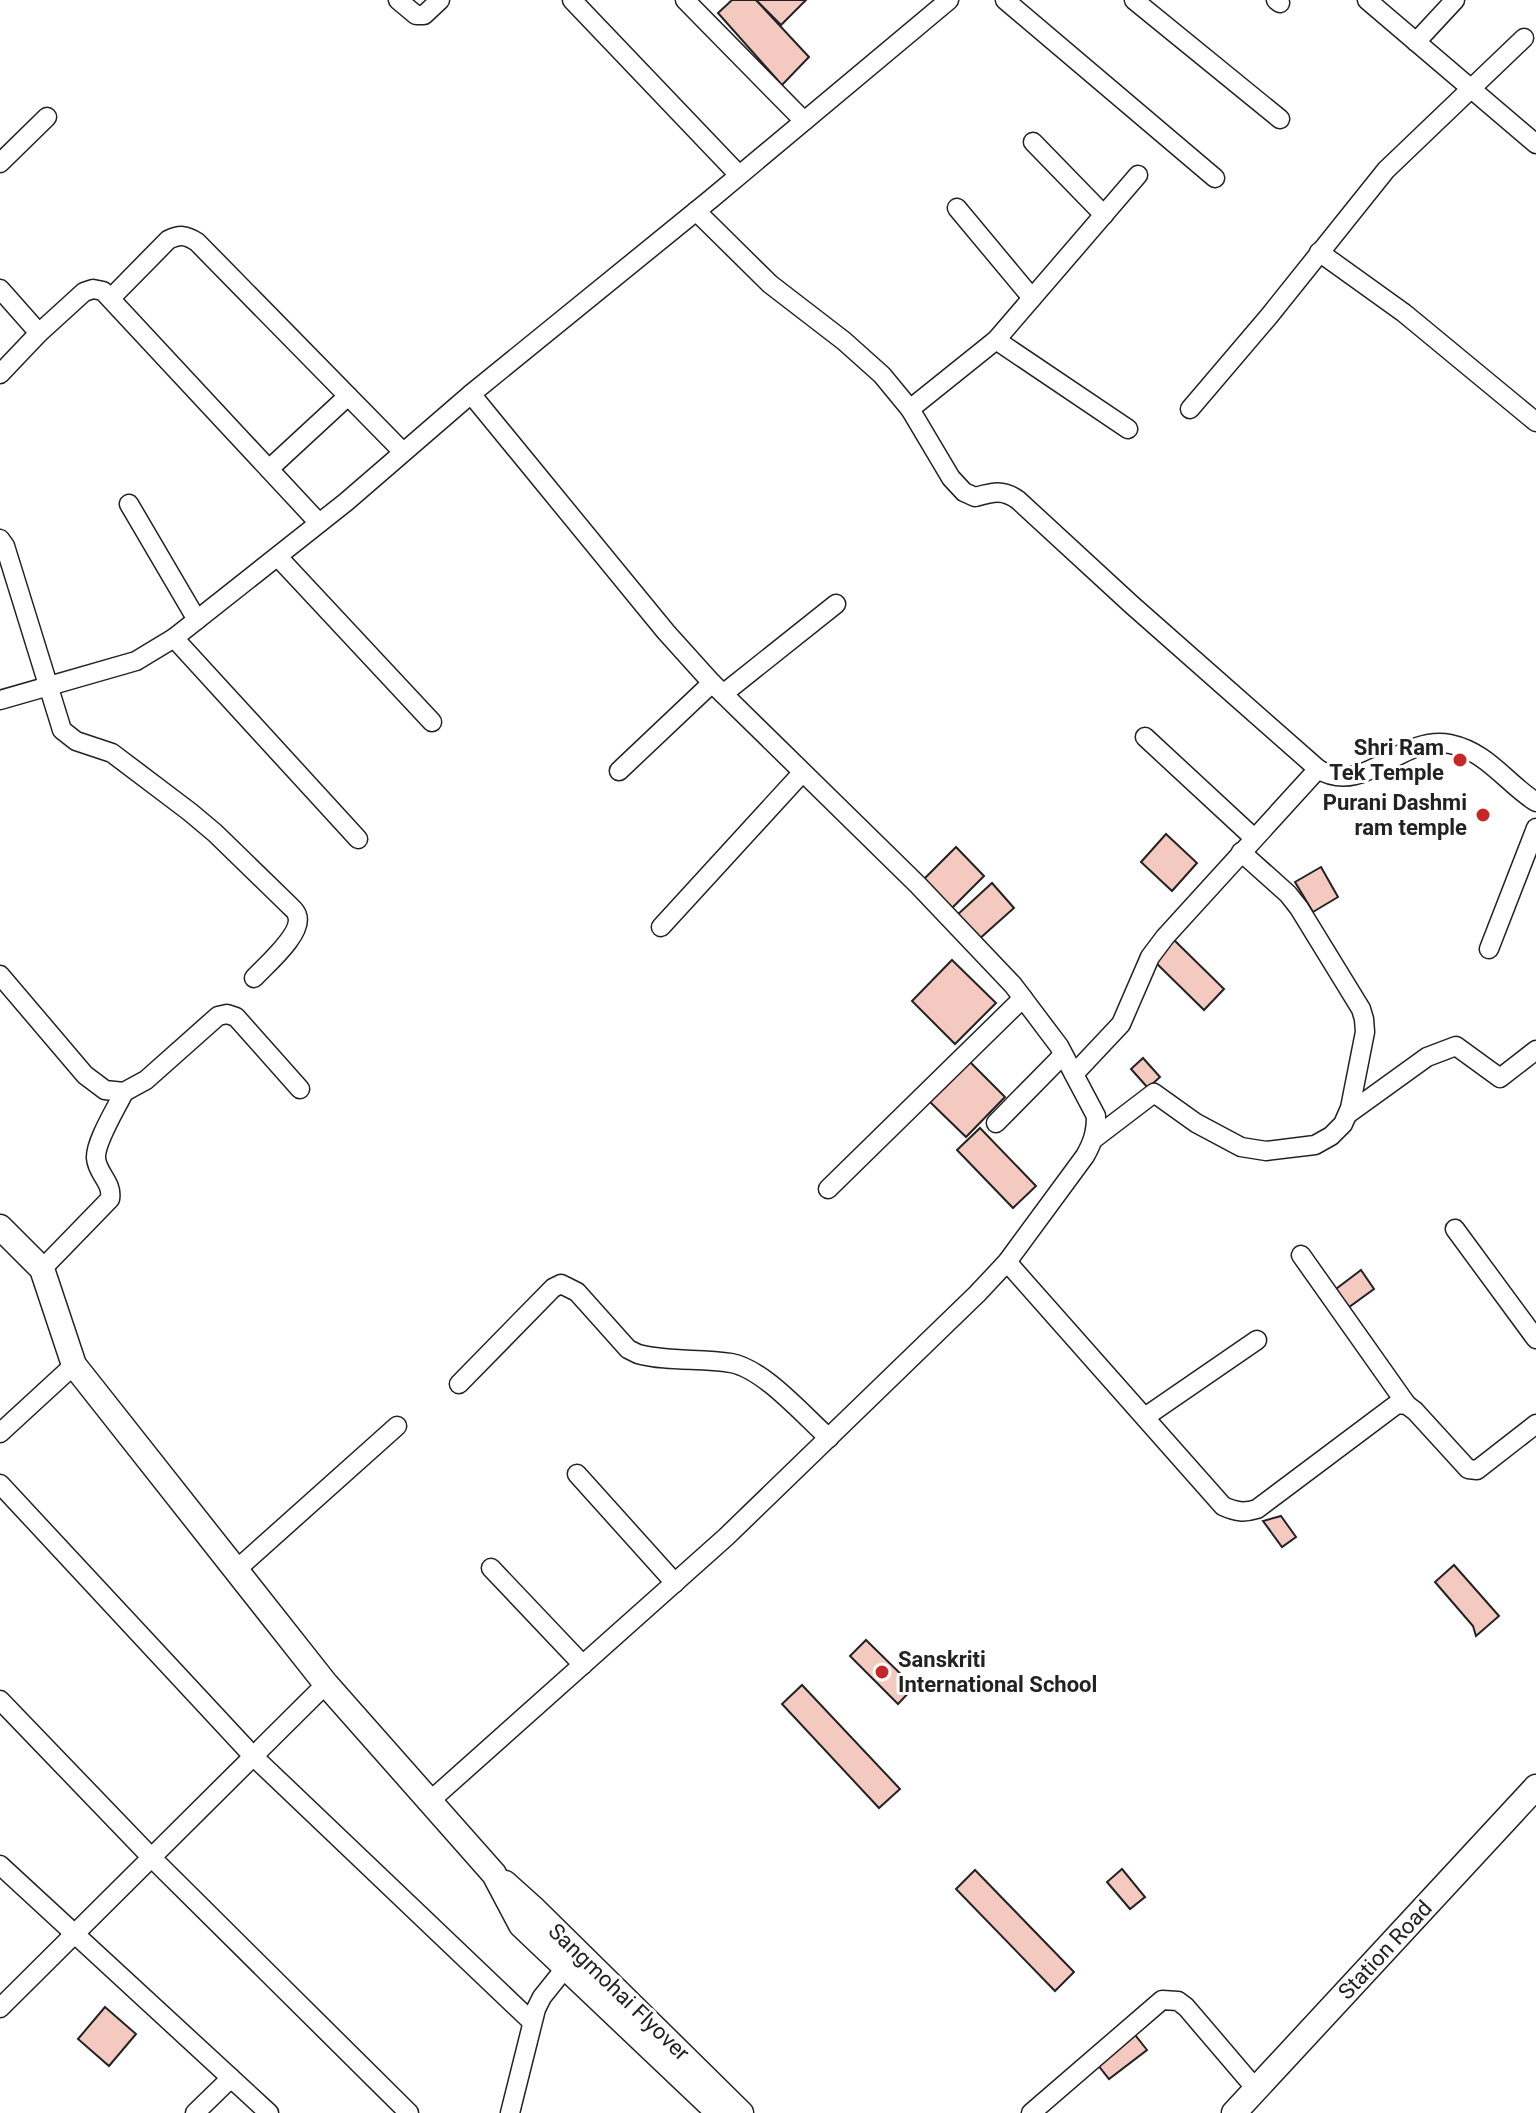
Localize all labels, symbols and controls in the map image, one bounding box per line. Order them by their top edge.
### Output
place label: Shri Ram Tek Temple [1329,735,1444,785]
marker: Shri Ram Tek Temple [1451,751,1469,769]
place label: Purani Dashmi ram temple [1323,790,1467,840]
marker: Purani Dashmi ram temple [1474,806,1492,824]
place label: Sanskriti International School [898,1647,1097,1697]
marker: Sanskriti International School [873,1663,891,1681]
street label: Station Road [1333,1896,1437,2004]
street label: Sangmohai Flyover [543,1918,695,2066]

